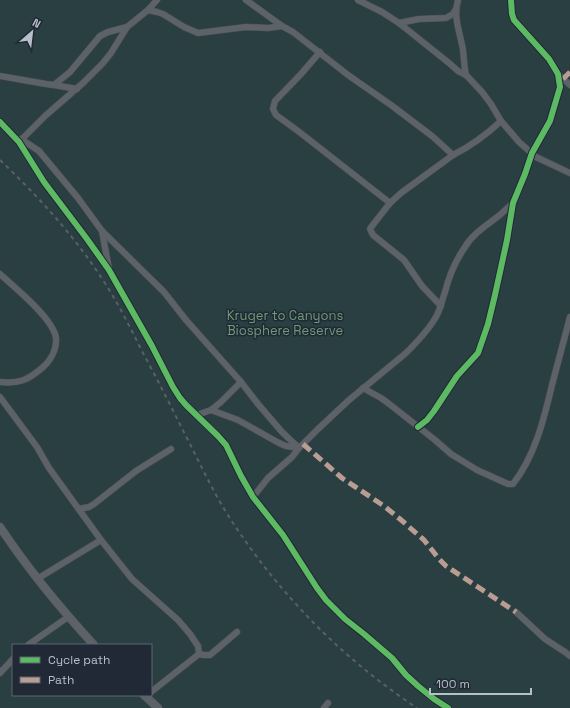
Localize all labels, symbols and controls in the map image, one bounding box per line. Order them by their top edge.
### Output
north arrow [12,12,52,52]
text: N [30,15,43,31]
park label: Kruger to Canyons Biosphere Reserve [227,307,343,339]
legend [12,644,152,696]
text: Cycle path [48,652,110,668]
scale bar [430,670,531,696]
text: Path [48,672,74,688]
text: 100 m [436,676,470,692]

